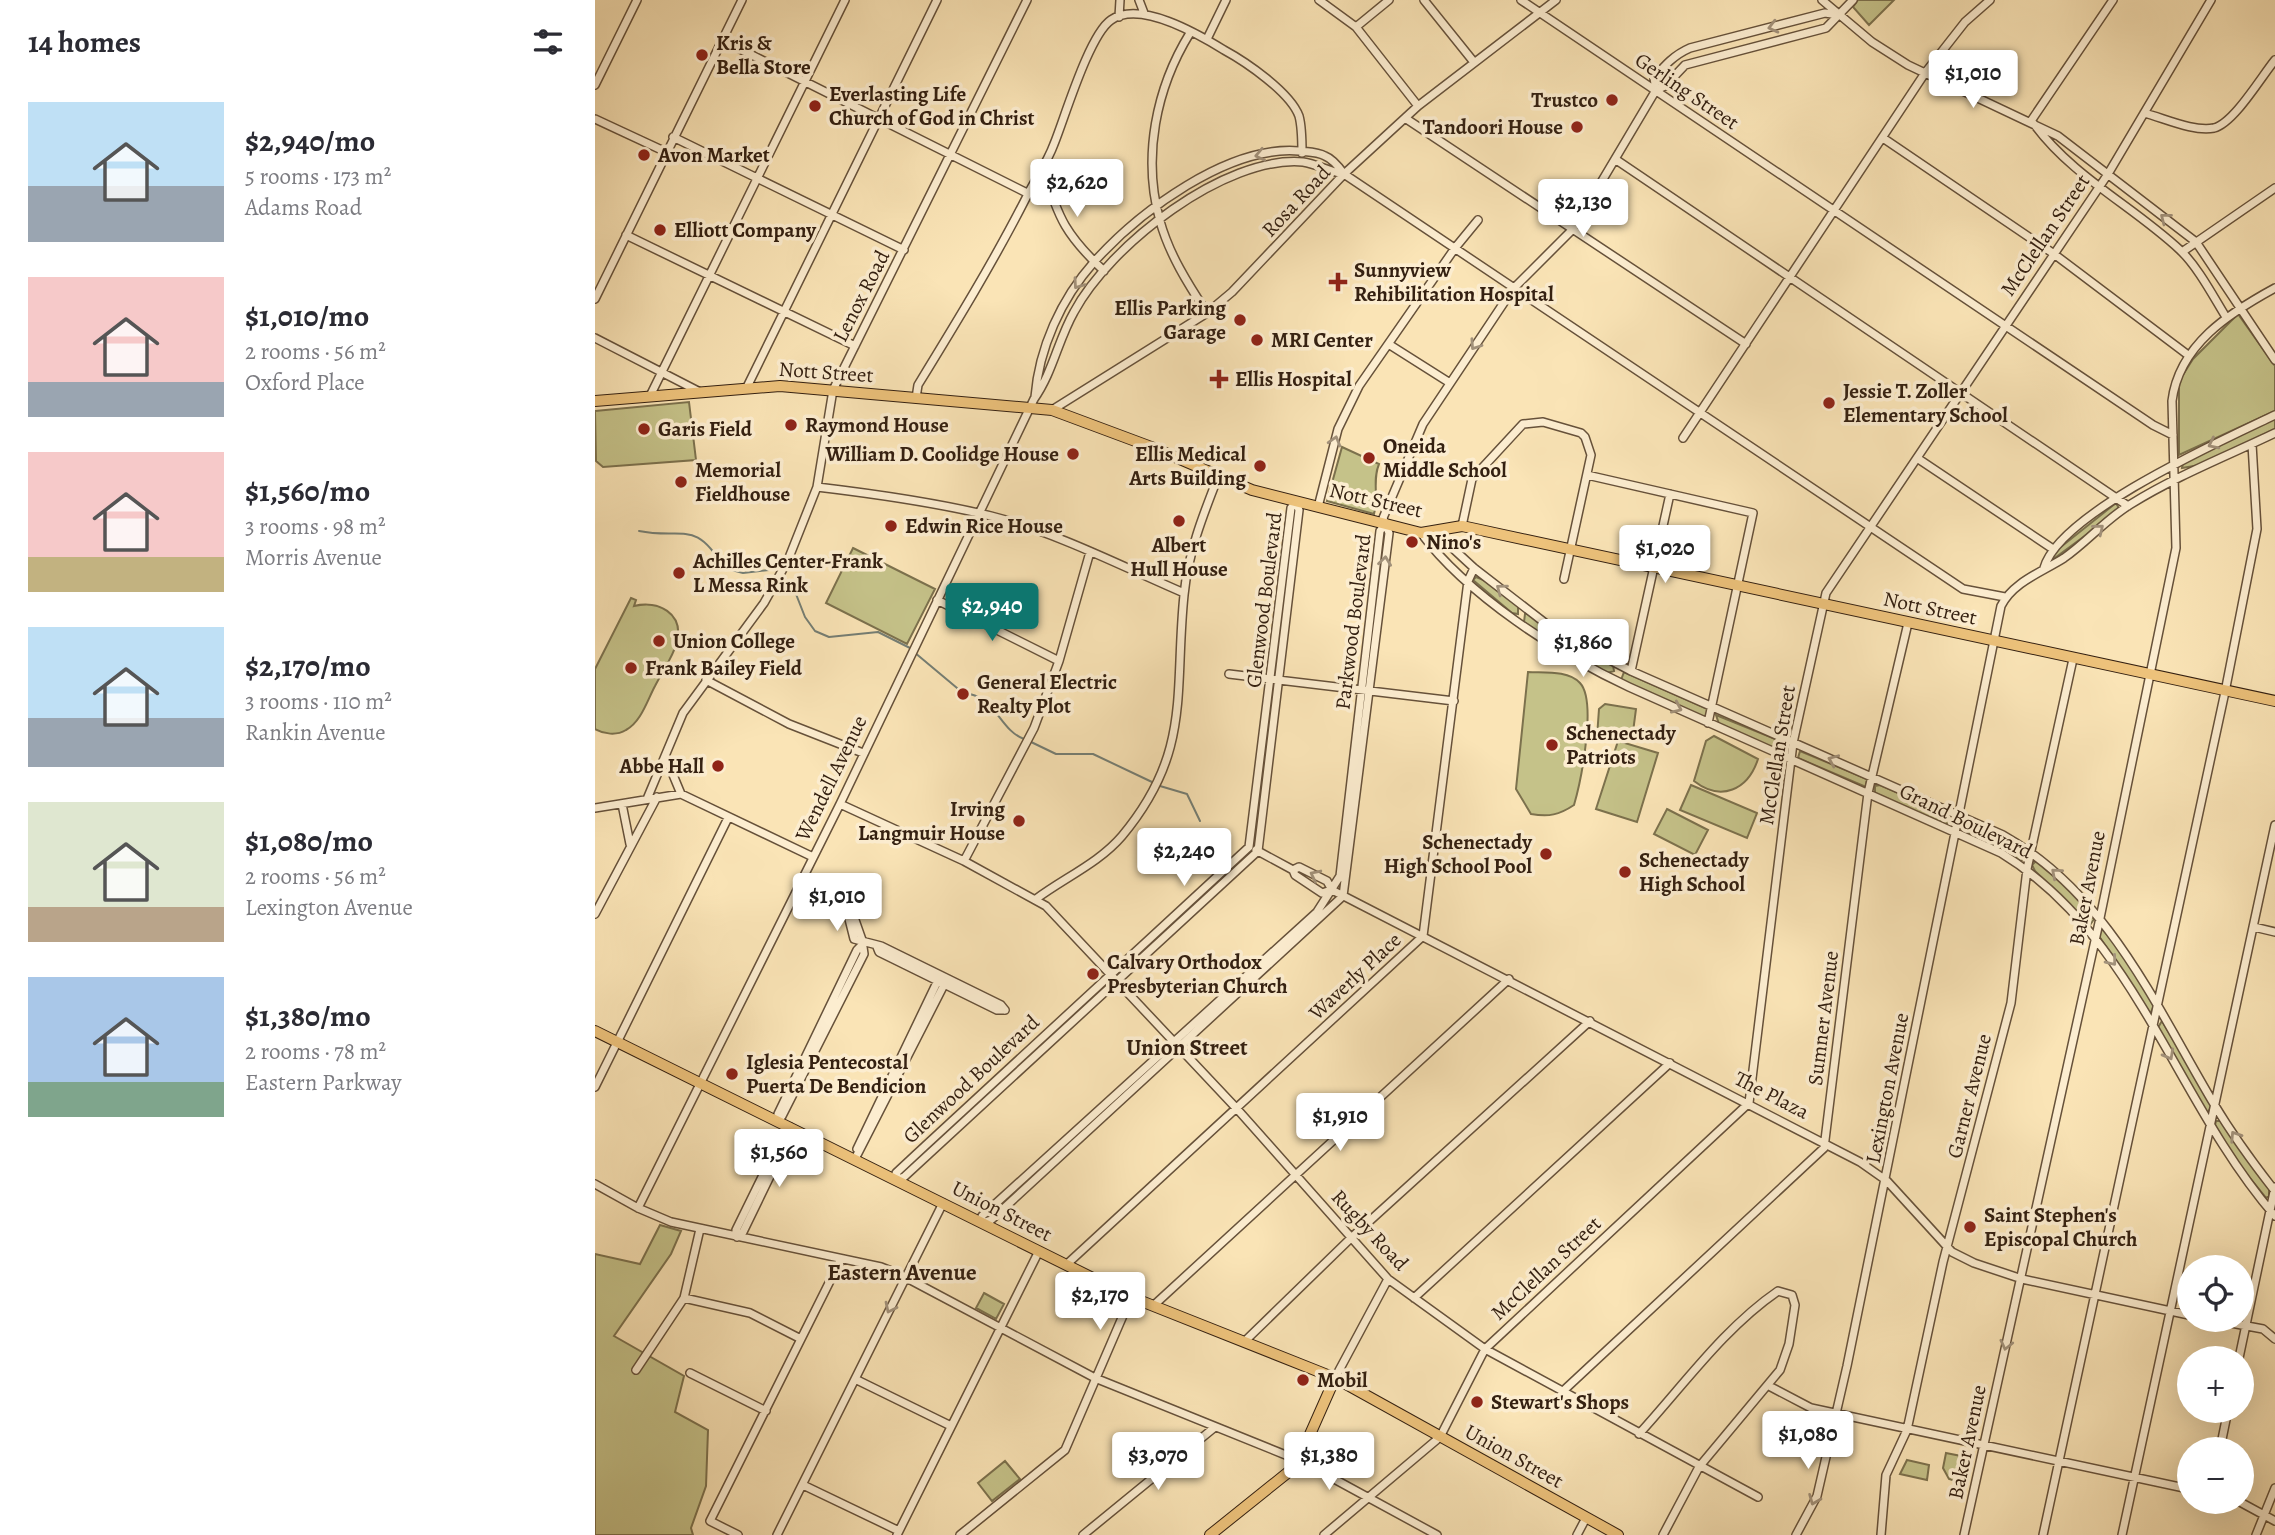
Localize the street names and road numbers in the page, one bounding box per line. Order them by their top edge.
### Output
street label: Gerling Street [1629,46,1745,136]
street label: Rosa Road [1255,158,1337,243]
street label: McClellan Street [1994,169,2096,301]
street label: Lenox Road [826,245,896,347]
street label: Nott Street [778,355,874,389]
street label: Nott Street [1327,476,1425,524]
street label: Glenwood Boulevard [1239,510,1289,689]
street label: Parkwood Boulevard [1328,532,1378,711]
street label: Nott Street [1881,584,1979,632]
street label: McClellan Street [1752,683,1802,827]
street label: Wendell Avenue [788,710,874,846]
street label: Grand Boulevard [1895,777,2038,866]
street label: Baker Avenue [2062,828,2112,948]
street label: Waverly Place [1302,926,1407,1027]
street label: Sumner Avenue [1801,949,1845,1087]
street label: Glenwood Boulevard [897,1008,1046,1150]
street label: Lexington Avenue [1859,1010,1915,1166]
street label: Garner Avenue [1940,1031,1998,1161]
street label: The Plaza [1730,1064,1814,1126]
street label: Union Street [947,1174,1057,1248]
street label: Rugby Road [1325,1183,1415,1277]
street label: McClellan Street [1485,1210,1607,1326]
street label: Baker Avenue [1941,1382,1993,1502]
street label: Union Street [1460,1417,1569,1495]

